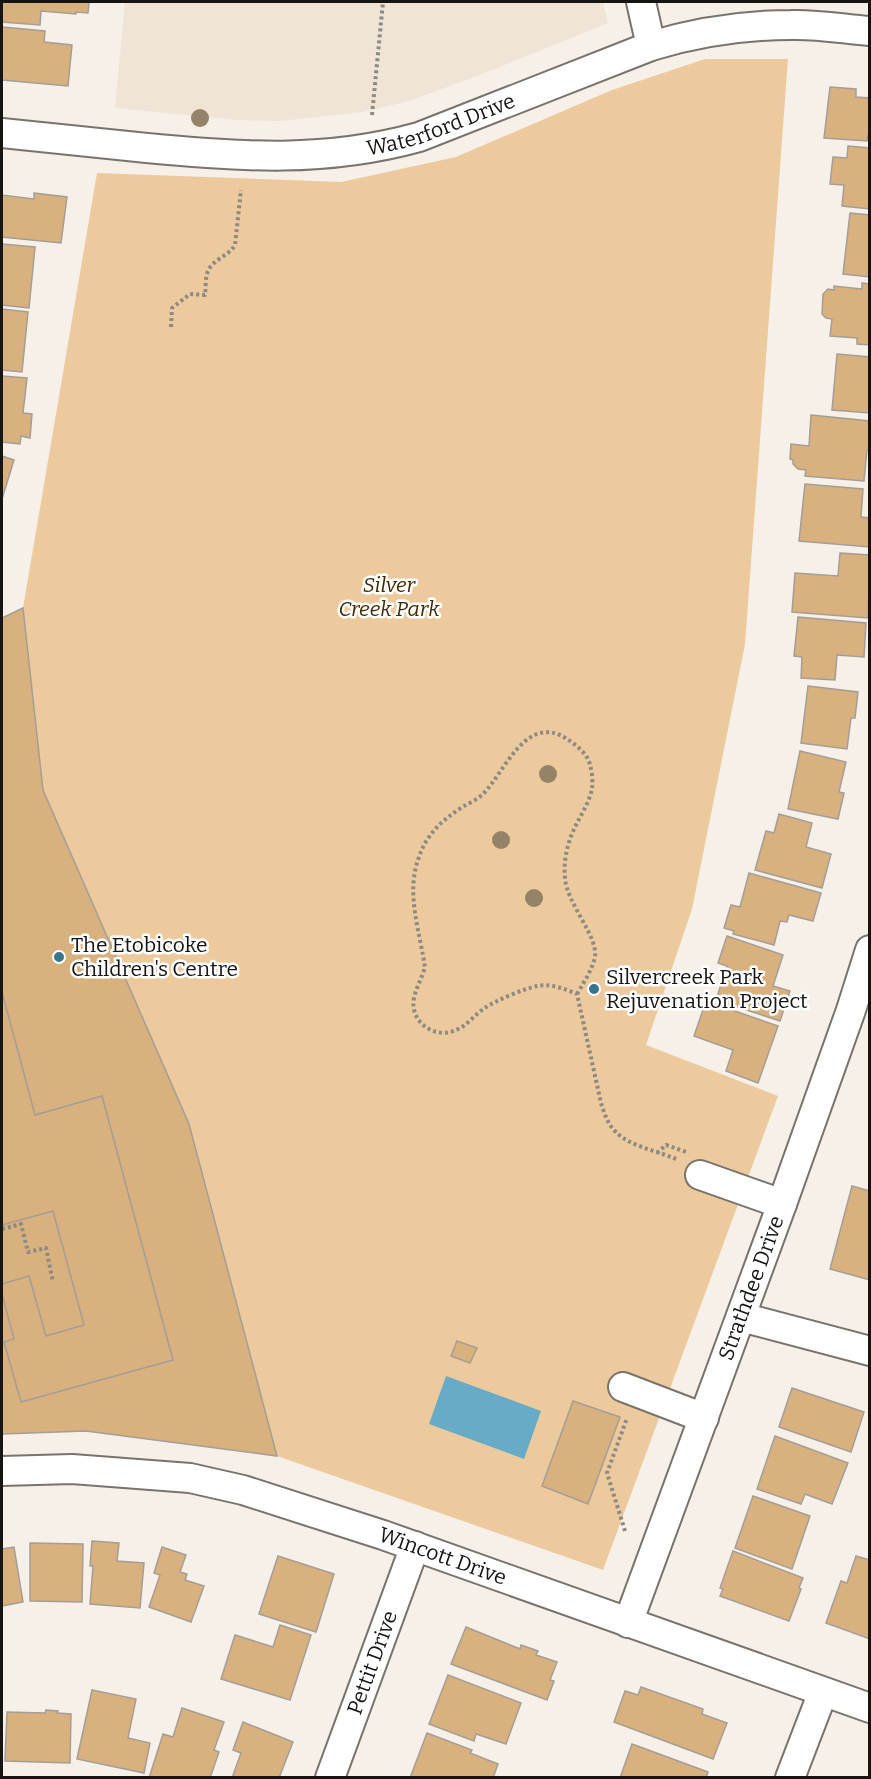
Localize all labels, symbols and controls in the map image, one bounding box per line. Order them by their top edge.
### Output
street label: Waterford Drive [364,88,519,161]
park label: Silver Creek Park [338,572,440,622]
place label: The Etobicoke Children's Centre [71,932,238,982]
marker: The Etobicoke Children's Centre [52,950,66,964]
place label: Silvercreek Park Rejuvenation Project [606,964,808,1014]
marker: Silvercreek Park Rejuvenation Project [587,982,601,996]
street label: Strathdee Drive [713,1212,790,1364]
street label: Wincott Drive [375,1522,510,1591]
street label: Pettit Drive [341,1607,403,1718]

